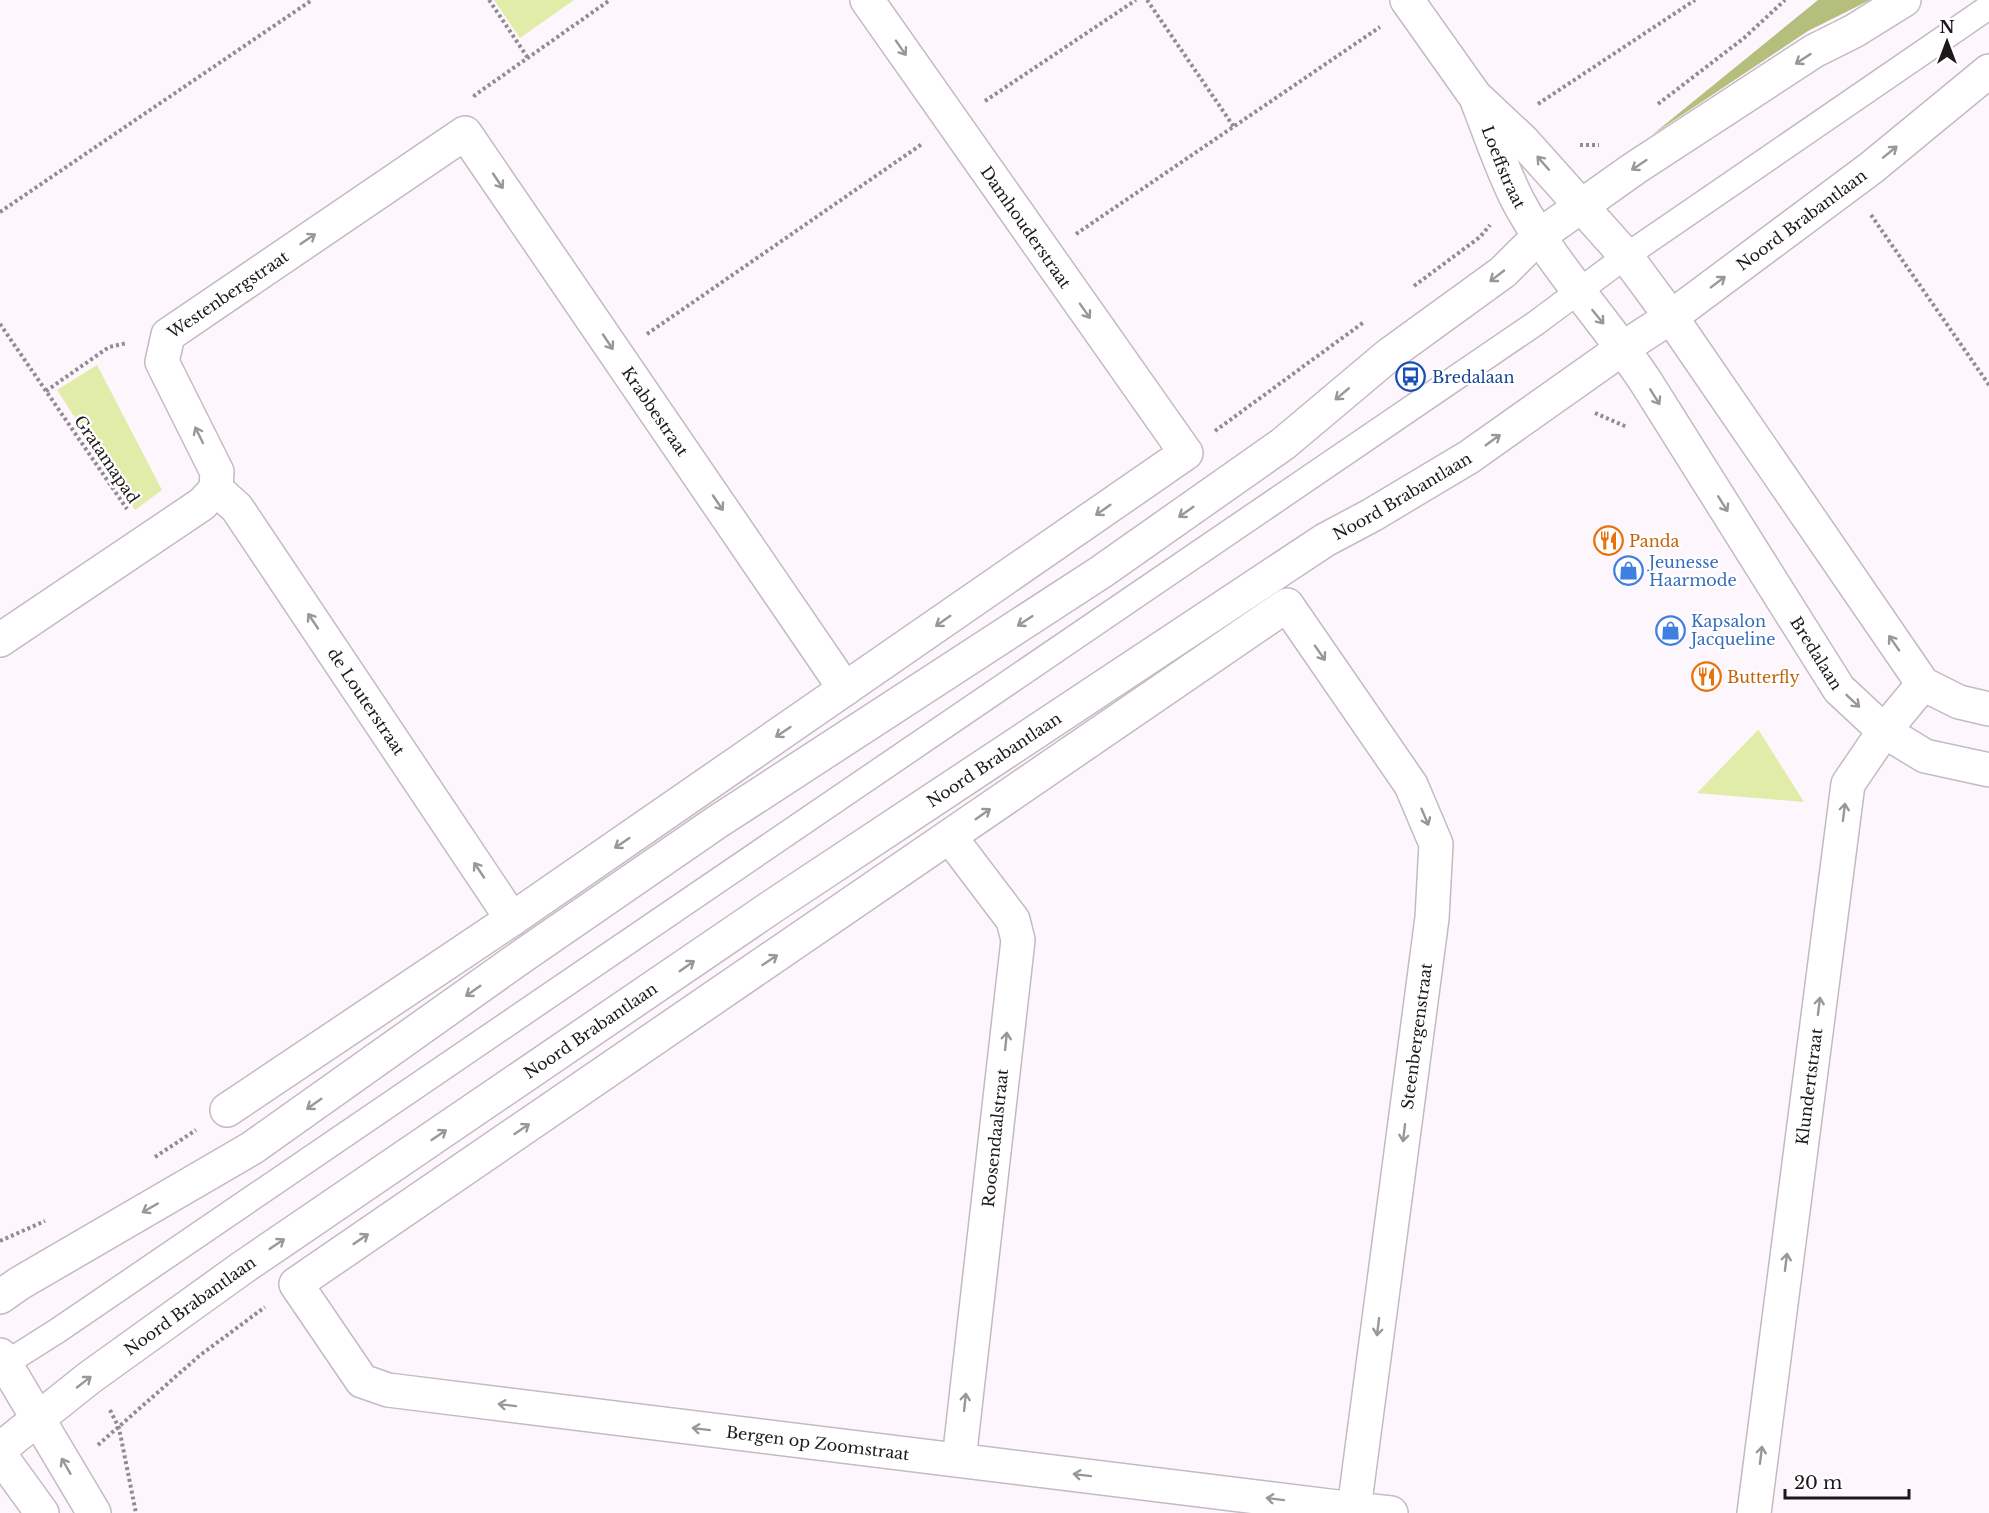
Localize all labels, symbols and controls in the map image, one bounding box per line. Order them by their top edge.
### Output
north arrow [1917,12,1977,72]
text: N [1939,17,1955,37]
one-way arrow [895,39,907,55]
one-way arrow [1795,53,1811,65]
street label: Loeffstraat [1478,123,1530,212]
one-way arrow [1882,146,1898,159]
one-way arrow [1536,156,1550,171]
one-way arrow [1631,159,1648,172]
street label: Damhouderstraat [976,162,1076,292]
street label: Noord Brabantlaan [1733,165,1870,275]
one-way arrow [492,173,504,189]
one-way arrow [300,233,316,245]
street label: Westenbergstraat [163,246,292,343]
one-way arrow [1489,270,1505,282]
one-way arrow [1709,276,1725,288]
one-way arrow [1079,302,1091,318]
one-way arrow [1592,309,1605,325]
one-way arrow [602,334,614,350]
bus stop icon: Bredalaan [1395,361,1427,393]
street label: Krabbestraat [618,363,693,460]
place label: Bredalaan [1432,367,1515,387]
one-way arrow [1334,388,1350,401]
one-way arrow [1649,388,1661,405]
street label: Gratamapad [70,411,144,507]
one-way arrow [192,426,204,444]
one-way arrow [1484,434,1500,446]
street label: Noord Brabantlaan [1329,448,1475,544]
one-way arrow [712,495,724,511]
one-way arrow [1717,495,1729,512]
one-way arrow [1096,504,1112,516]
one-way arrow [1179,506,1195,518]
restaurant icon: Panda [1592,525,1624,557]
place label: Panda [1629,531,1679,551]
place label: Jeunesse Haarmode [1647,552,1737,590]
shop icon: Jeunesse Haarmode [1612,555,1644,587]
place label: Kapsalon Jacqueline [1689,611,1775,649]
one-way arrow [306,613,318,630]
street label: Bredalaan [1786,613,1847,693]
shop icon: Kapsalon Jacqueline [1654,614,1686,646]
one-way arrow [935,615,952,627]
one-way arrow [1017,616,1034,628]
one-way arrow [1888,635,1900,651]
street label: de Louterstraat [323,644,409,759]
one-way arrow [1314,645,1326,661]
restaurant icon: Butterfly [1690,661,1722,693]
place label: Butterfly [1727,667,1801,687]
one-way arrow [1845,694,1860,708]
street label: Noord Brabantlaan [923,708,1065,811]
one-way arrow [775,726,791,738]
one-way arrow [1839,803,1850,823]
one-way arrow [1420,807,1431,826]
one-way arrow [974,808,990,820]
one-way arrow [614,837,630,849]
one-way arrow [473,862,486,879]
one-way arrow [761,954,778,966]
one-way arrow [678,960,694,972]
street label: Steenbergenstraat [1397,962,1436,1111]
street label: Noord Brabantlaan [520,978,661,1083]
one-way arrow [466,985,482,997]
one-way arrow [1814,996,1825,1016]
street label: Klundertstraat [1792,1027,1826,1146]
one-way arrow [1001,1032,1012,1052]
street label: Roosendaalstraat [978,1068,1012,1208]
one-way arrow [307,1098,323,1110]
one-way arrow [513,1123,530,1135]
one-way arrow [1398,1123,1409,1143]
one-way arrow [430,1129,447,1141]
one-way arrow [142,1202,159,1214]
one-way arrow [352,1233,369,1245]
one-way arrow [269,1238,285,1250]
street label: Noord Brabantlaan [120,1252,259,1359]
one-way arrow [1781,1252,1792,1272]
one-way arrow [1373,1316,1384,1336]
one-way arrow [76,1375,92,1388]
one-way arrow [960,1393,971,1412]
one-way arrow [498,1399,518,1410]
street label: Bergen op Zoomstraat [725,1422,911,1464]
one-way arrow [691,1423,711,1434]
one-way arrow [1756,1446,1767,1465]
one-way arrow [60,1458,72,1475]
scale bar [1785,1462,1910,1500]
one-way arrow [1072,1469,1092,1480]
text: 20 m [1794,1472,1842,1494]
one-way arrow [1266,1493,1286,1504]

